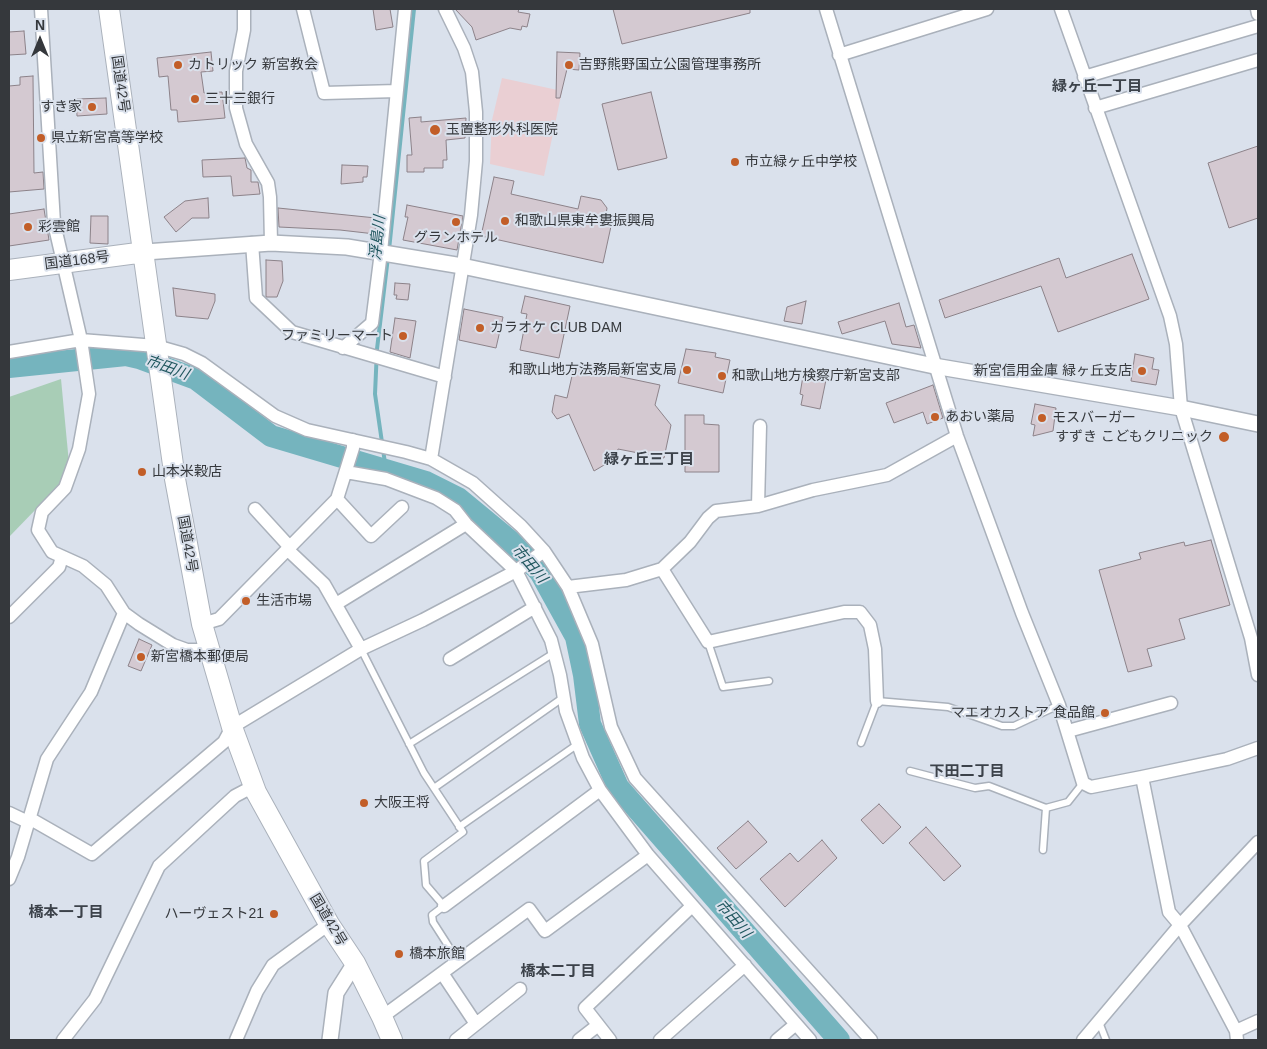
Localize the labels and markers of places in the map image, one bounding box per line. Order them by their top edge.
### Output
place label: カトリック 新宮教会 [188,57,318,73]
place label: 吉野熊野国立公園管理事務所 [579,57,761,73]
marker: カトリック 新宮教会 [172,59,184,71]
marker: 吉野熊野国立公園管理事務所 [563,59,575,71]
place label: 三十三銀行 [205,91,275,107]
marker: 三十三銀行 [189,93,201,105]
place label: すき家 [40,99,82,115]
marker: すき家 [86,101,98,113]
place label: 玉置整形外科医院 [446,122,558,138]
marker: 玉置整形外科医院 [428,123,442,137]
place label: 県立新宮高等学校 [51,130,163,146]
marker: 県立新宮高等学校 [35,132,47,144]
place label: 市立緑ヶ丘中学校 [745,154,857,170]
marker: 市立緑ヶ丘中学校 [729,156,741,168]
place label: 和歌山県東牟婁振興局 [515,213,655,229]
marker: 和歌山県東牟婁振興局 [499,215,511,227]
marker: グランホテル [450,216,462,228]
place label: 彩雲館 [38,219,80,235]
marker: 彩雲館 [22,221,34,233]
place label: グランホテル [414,230,498,246]
place label: カラオケ CLUB DAM [490,320,622,336]
marker: カラオケ CLUB DAM [474,322,486,334]
place label: ファミリーマート [281,328,393,344]
marker: ファミリーマート [397,330,409,342]
place label: 和歌山地方法務局新宮支局 [509,362,677,378]
place label: 新宮信用金庫 緑ヶ丘支店 [974,363,1132,379]
marker: 和歌山地方法務局新宮支局 [681,364,693,376]
marker: 新宮信用金庫 緑ヶ丘支店 [1136,365,1148,377]
place label: 和歌山地方検察庁新宮支部 [732,368,900,384]
marker: 和歌山地方検察庁新宮支部 [716,370,728,382]
place label: あおい薬局 [945,409,1015,425]
place label: モスバーガー [1052,410,1136,426]
marker: あおい薬局 [929,411,941,423]
marker: モスバーガー [1036,412,1048,424]
place label: すずき こどもクリニック [1055,429,1213,445]
marker: すずき こどもクリニック [1217,430,1231,444]
place label: 山本米穀店 [152,464,222,480]
marker: 山本米穀店 [136,466,148,478]
place label: 生活市場 [256,593,312,609]
marker: 生活市場 [240,595,252,607]
place label: 新宮橋本郵便局 [151,649,249,665]
marker: 新宮橋本郵便局 [135,651,147,663]
place label: マエオカストア 食品館 [951,705,1095,721]
marker: マエオカストア 食品館 [1099,707,1111,719]
place label: 大阪王将 [374,795,430,811]
marker: 大阪王将 [358,797,370,809]
place label: ハーヴェスト21 [164,906,264,922]
marker: ハーヴェスト21 [268,908,280,920]
place label: 橋本旅館 [409,946,465,962]
marker: 橋本旅館 [393,948,405,960]

